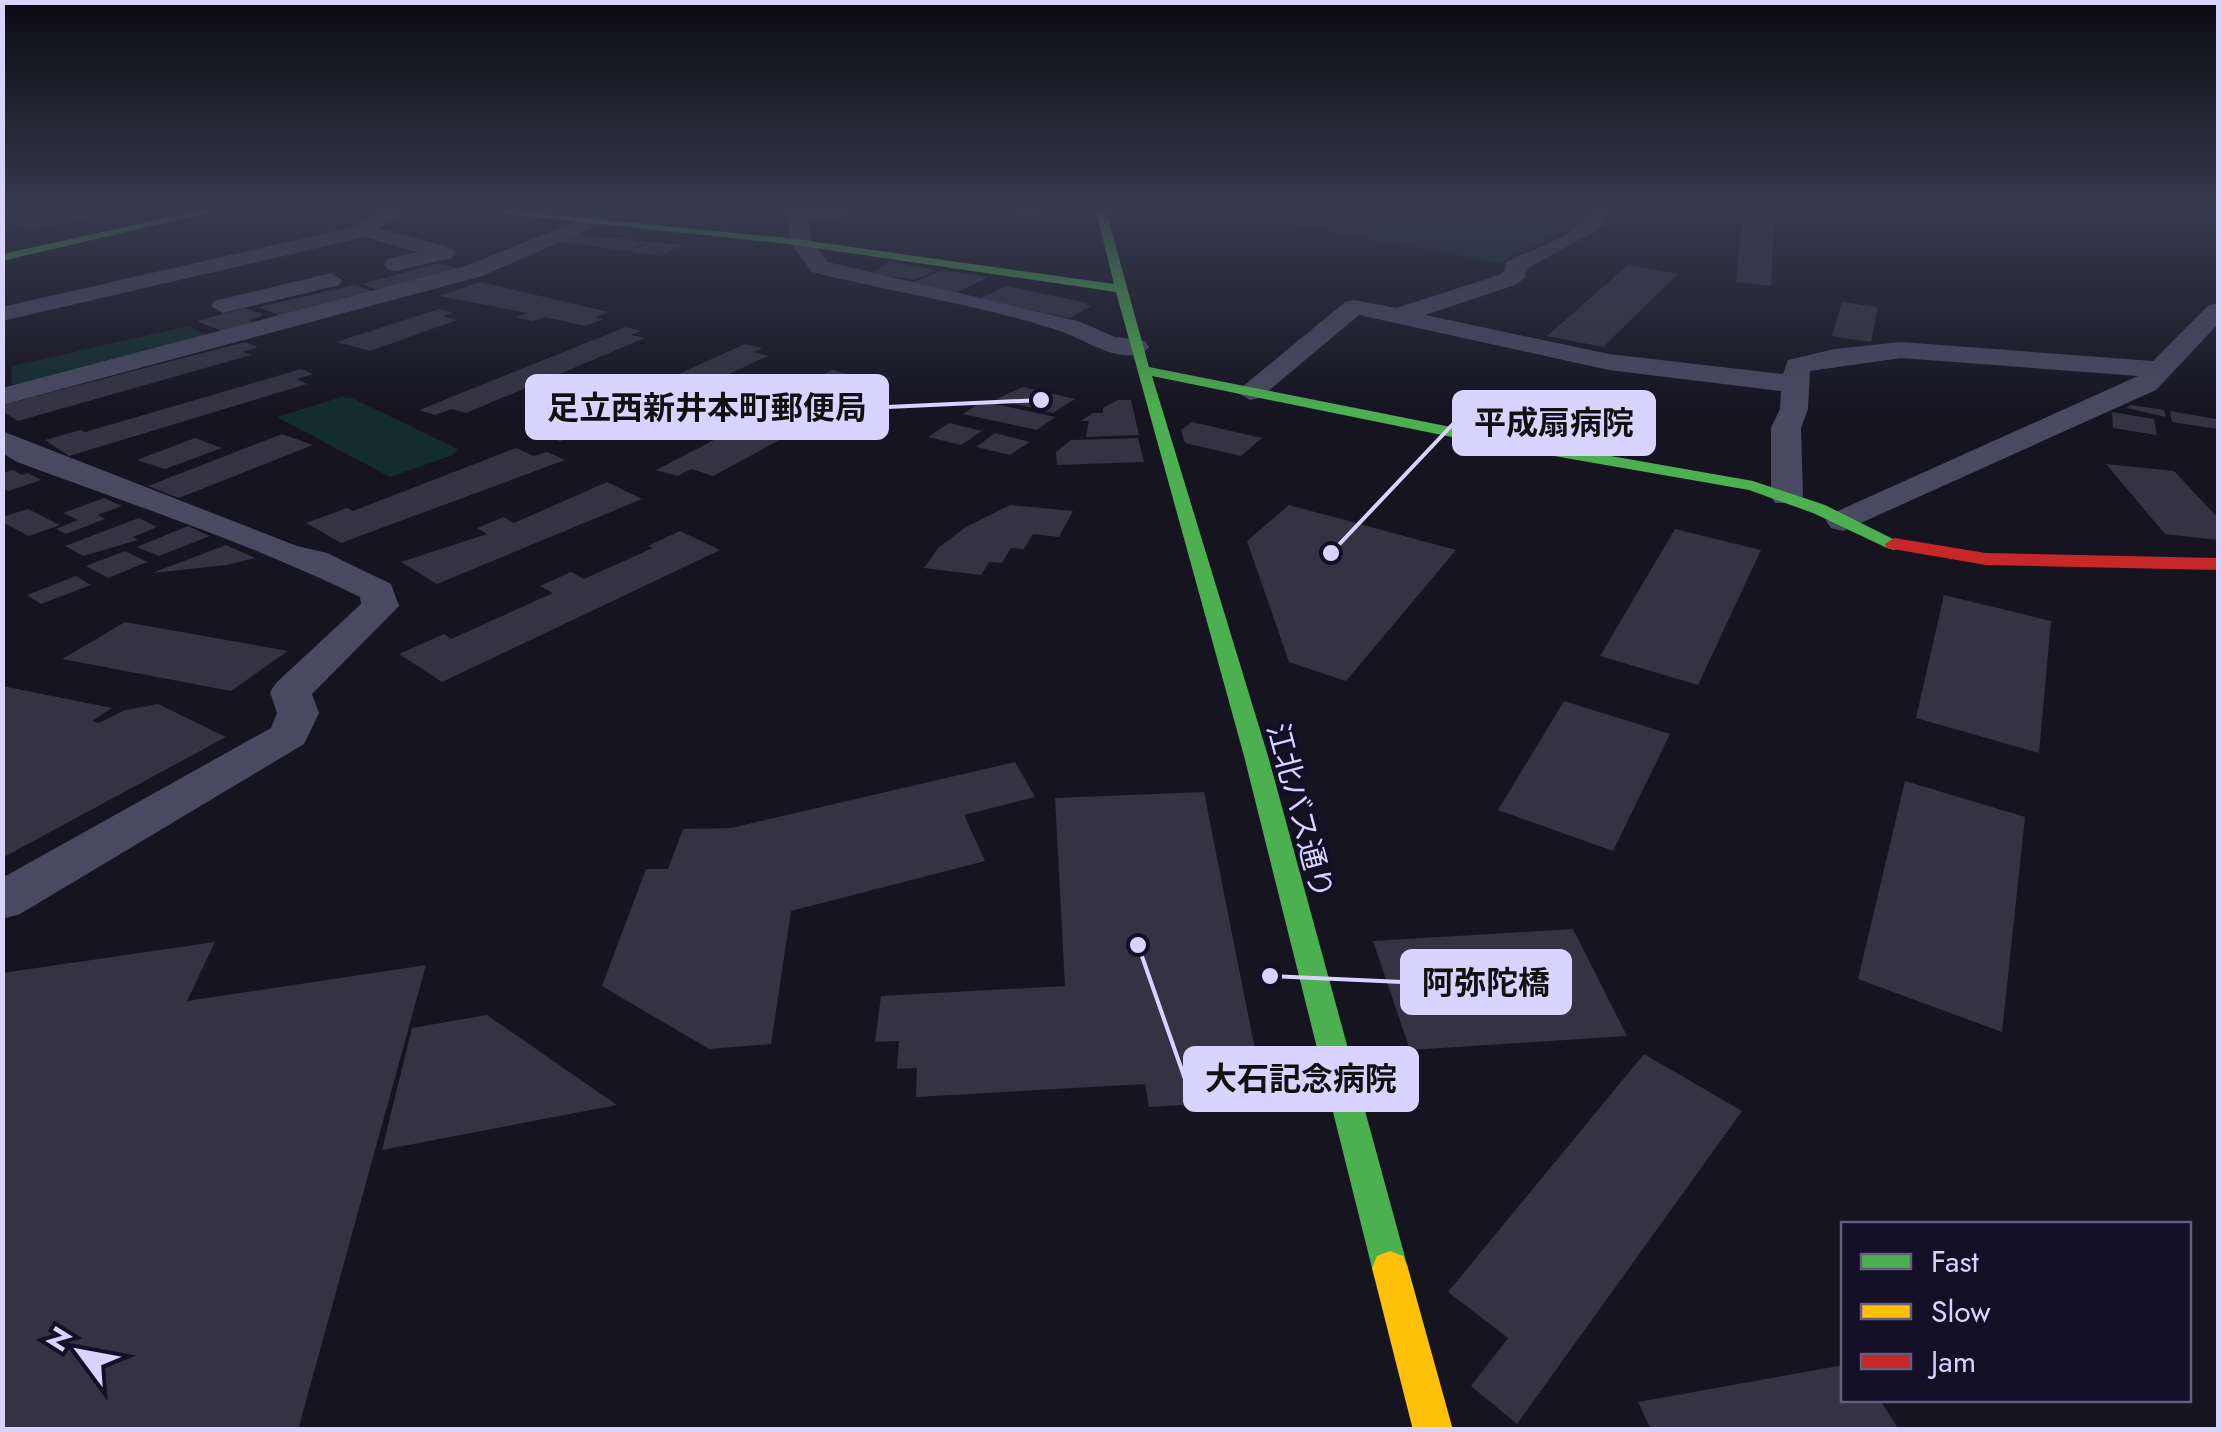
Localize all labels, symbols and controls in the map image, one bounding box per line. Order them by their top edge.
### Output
callout: 足立西新井本町郵便局 [527,376,887,438]
text: 足立西新井本町郵便局 [547,385,867,431]
callout: 平成扇病院 [1454,392,1654,454]
text: 平成扇病院 [1474,400,1634,446]
street label: 江北バス通り [1256,718,1345,903]
callout: 阿弥陀橋 [1402,951,1570,1013]
text: 阿弥陀橋 [1422,960,1550,1006]
callout: 大石記念病院 [1185,1048,1417,1110]
text: 大石記念病院 [1205,1056,1397,1102]
legend [1841,1222,2191,1402]
text: Fast [1931,1240,1980,1283]
text: Slow [1931,1290,1991,1333]
north arrow [30,1302,130,1402]
text: N [36,1319,82,1359]
text: Jam [1927,1340,1976,1383]

